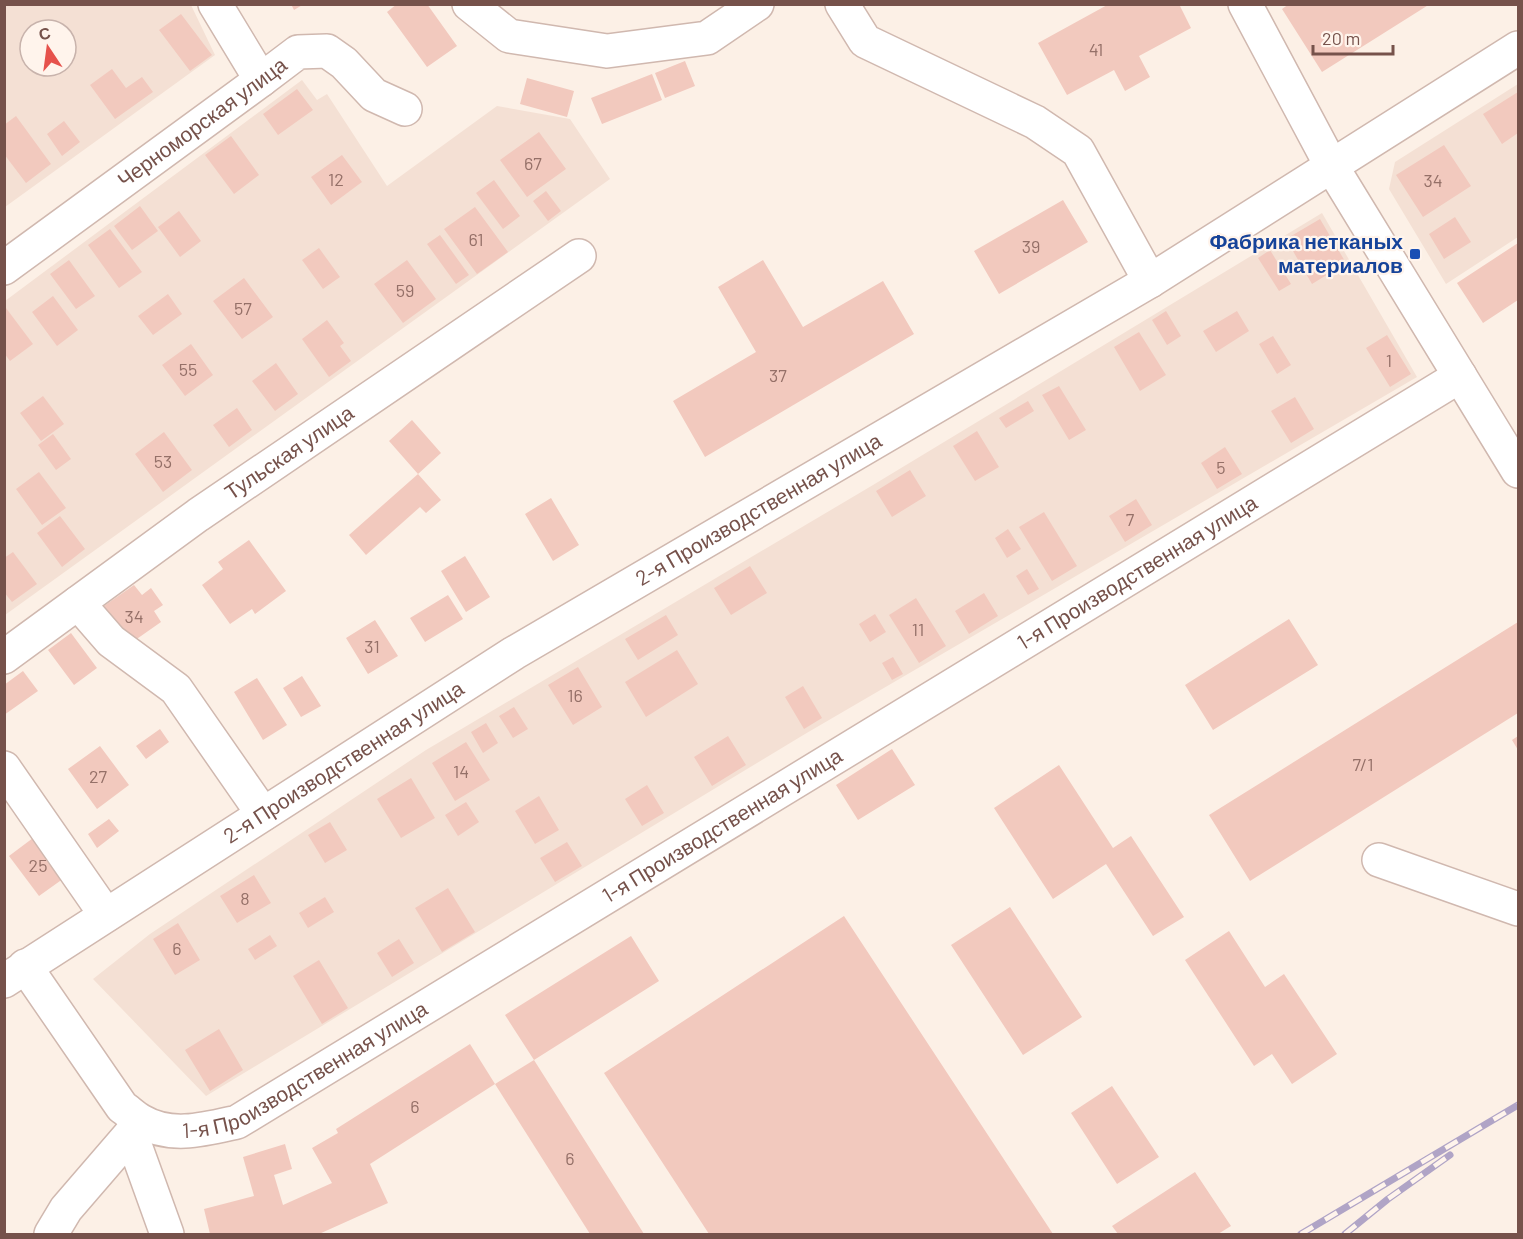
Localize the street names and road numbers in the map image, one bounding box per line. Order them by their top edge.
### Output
street label: Черноморская улица [112,51,291,192]
street label: Тульская улица [220,399,358,504]
street label: 2-я Производственная улица [631,427,886,590]
street label: 1-я Производственная улица [1012,489,1261,654]
street label: 2-я Производственная улица [218,675,468,848]
street label: 1-я Производственная улица [597,742,846,907]
street label: 1-я Производственная улица [182,995,432,1142]

